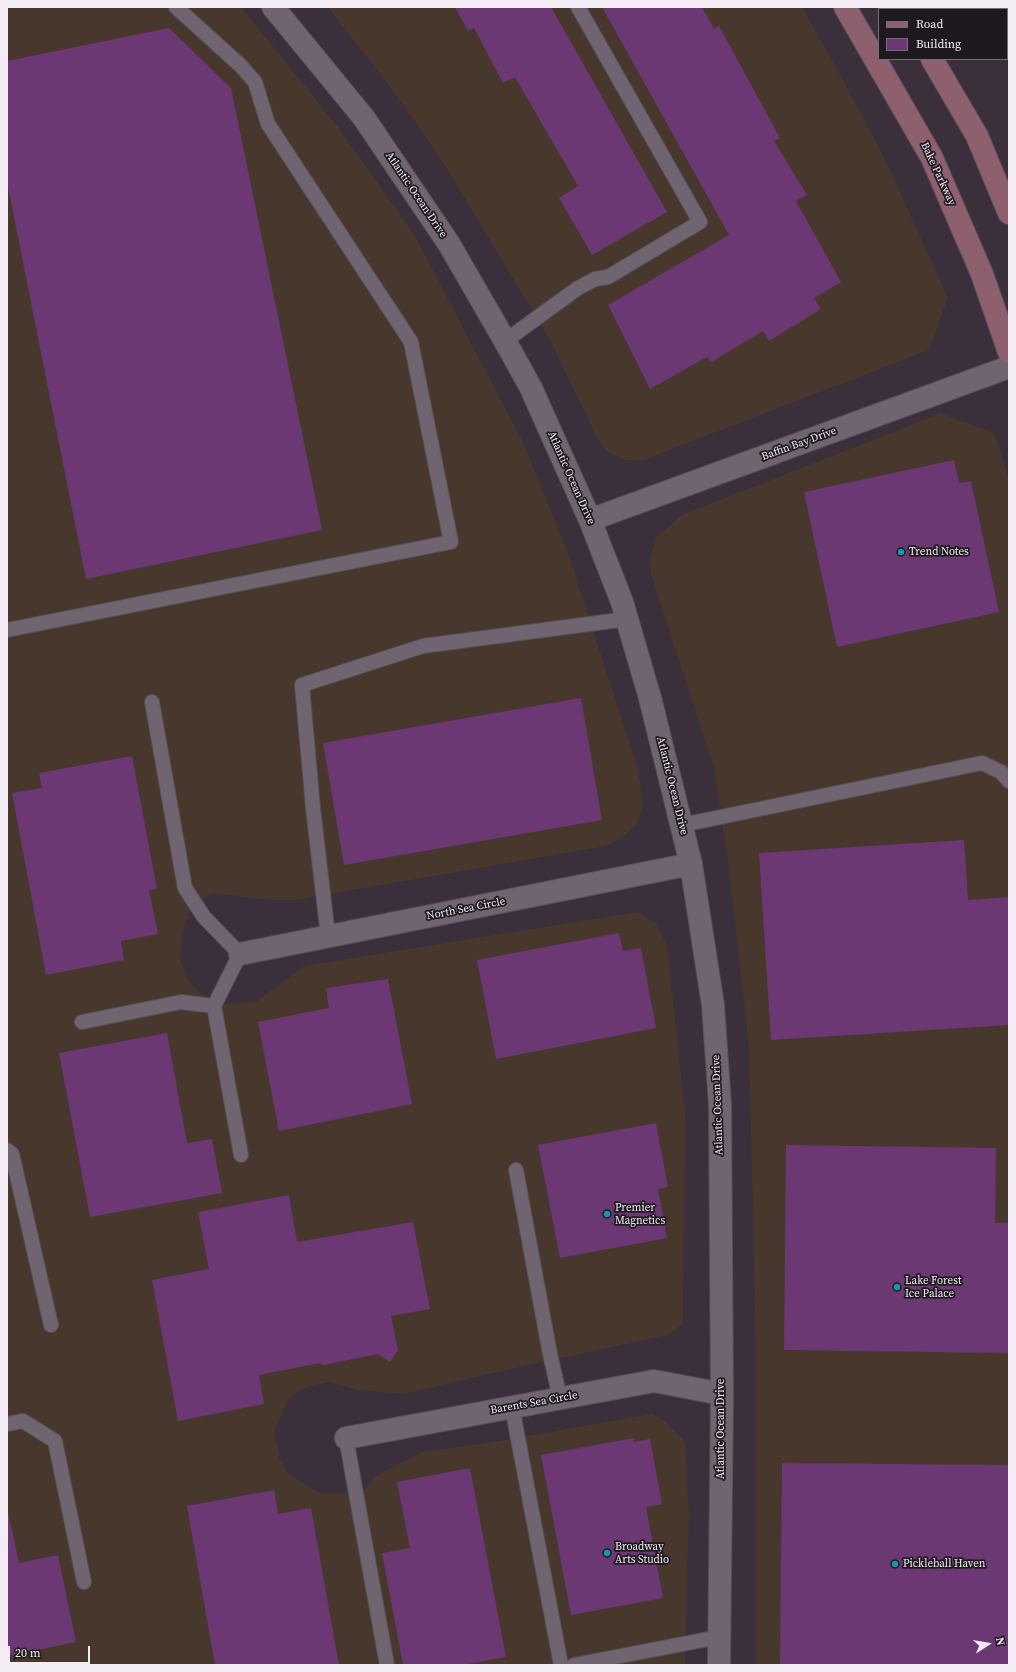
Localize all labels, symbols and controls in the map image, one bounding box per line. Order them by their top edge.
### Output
legend [878,8,1008,60]
text: Road [916,16,943,32]
text: Building [916,36,961,52]
street label: Bake Parkway [918,140,958,208]
street label: Atlantic Ocean Drive [382,150,450,240]
street label: Baffin Bay Drive [760,424,838,464]
street label: Atlantic Ocean Drive [544,429,598,527]
place label: Trend Notes [909,545,969,559]
marker: Trend Notes [896,547,906,557]
street label: Atlantic Ocean Drive [653,736,691,836]
street label: North Sea Circle [426,895,506,923]
street label: Atlantic Ocean Drive [710,1054,726,1156]
place label: Premier Magnetics [615,1201,665,1227]
marker: Premier Magnetics [602,1209,612,1219]
place label: Lake Forest Ice Palace [905,1274,962,1300]
marker: Lake Forest Ice Palace [892,1282,902,1292]
street label: Atlantic Ocean Drive [714,1379,728,1479]
street label: Barents Sea Circle [489,1389,579,1417]
place label: Broadway Arts Studio [615,1540,669,1566]
marker: Broadway Arts Studio [602,1548,612,1558]
place label: Pickleball Haven [903,1557,985,1571]
marker: Pickleball Haven [890,1559,900,1569]
north arrow [968,1624,1008,1664]
text: N [992,1636,1008,1647]
scale bar [10,1638,92,1664]
text: 20 m [15,1645,41,1661]

